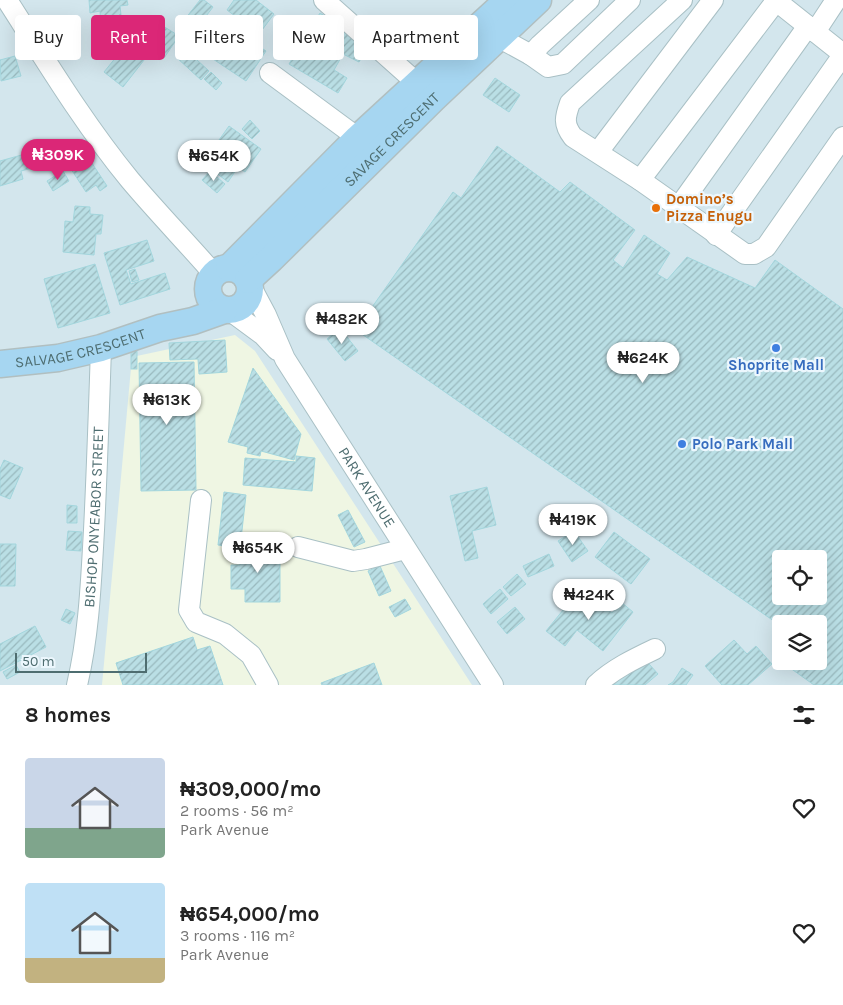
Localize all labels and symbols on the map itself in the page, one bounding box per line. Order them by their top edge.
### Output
street label: SAVAGE CRESCENT [340,88,444,191]
pin: ₦309K [23,138,93,181]
pin: ₦654K [179,140,249,182]
place label: Domino’s Pizza Enugu [666,190,753,225]
marker: Domino’s Pizza Enugu [650,202,662,214]
pin: ₦482K [307,302,377,345]
street label: SALVAGE CRESCENT [14,324,148,371]
pin: ₦624K [608,342,678,384]
marker: Shoprite Mall [770,342,782,354]
place label: Shoprite Mall [728,356,824,374]
pin: ₦613K [132,384,202,426]
street label: BISHOP ONYEABOR STREET [80,426,107,608]
place label: Polo Park Mall [692,435,793,453]
marker: Polo Park Mall [676,438,688,450]
street label: PARK AVENUE [335,444,399,531]
pin: ₦419K [538,504,608,546]
pin: ₦654K [223,532,293,574]
pin: ₦424K [554,578,624,621]
scale bar [15,650,148,673]

